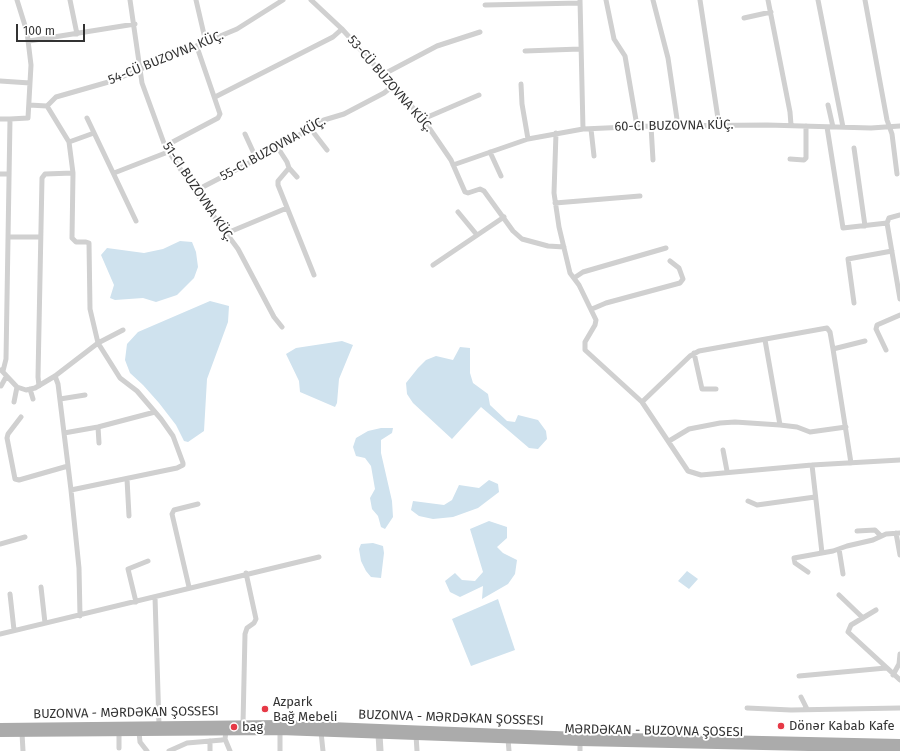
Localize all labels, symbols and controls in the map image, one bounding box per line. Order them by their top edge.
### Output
scale bar [18,16,87,42]
text: 100 m [23,24,55,38]
street label: 54-CÜ BUZOVNA KÜÇ. [106,28,226,88]
street label: 53-CÜ BUZOVNA KÜÇ. [344,33,436,135]
street label: 55-CI BUZOVNA KÜÇ. [218,114,328,184]
street label: 60-CI BUZOVNA KÜÇ. [614,117,734,135]
street label: 51-CI BUZOVNA KÜÇ. [159,139,237,245]
place label: Azpark Bağ Mebeli [273,694,338,725]
street label: BUZONVA - MƏRDƏKAN ŞOSSESI [33,704,219,722]
marker: Azpark Bağ Mebeli [260,704,270,714]
street label: BUZONVA - MƏRDƏKAN ŞOSSESI [358,707,544,729]
place label: Dönər Kabab Kafe [789,718,895,734]
place label: bag [242,719,263,735]
marker: Dönər Kabab Kafe [776,721,786,731]
marker: bag [229,722,239,732]
street label: MƏRDƏKAN - BUZOVNA ŞOSESI [564,722,744,740]

